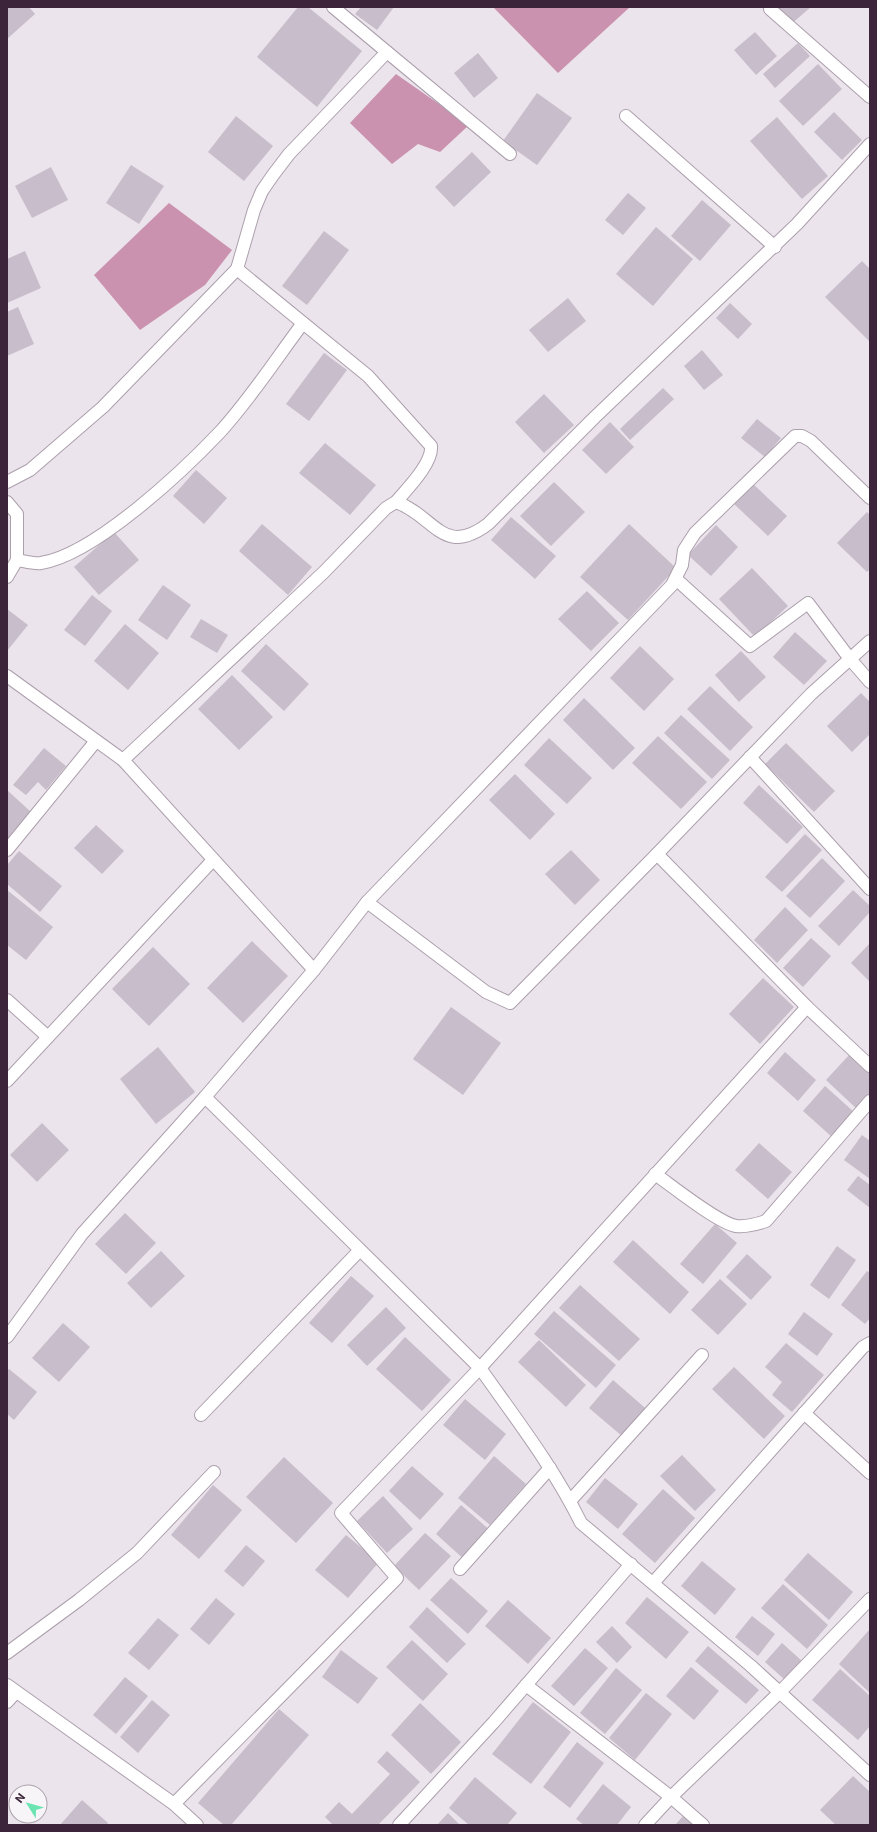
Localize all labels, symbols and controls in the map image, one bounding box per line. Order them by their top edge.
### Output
north arrow [8,1784,48,1824]
text: N [12,1790,28,1806]

